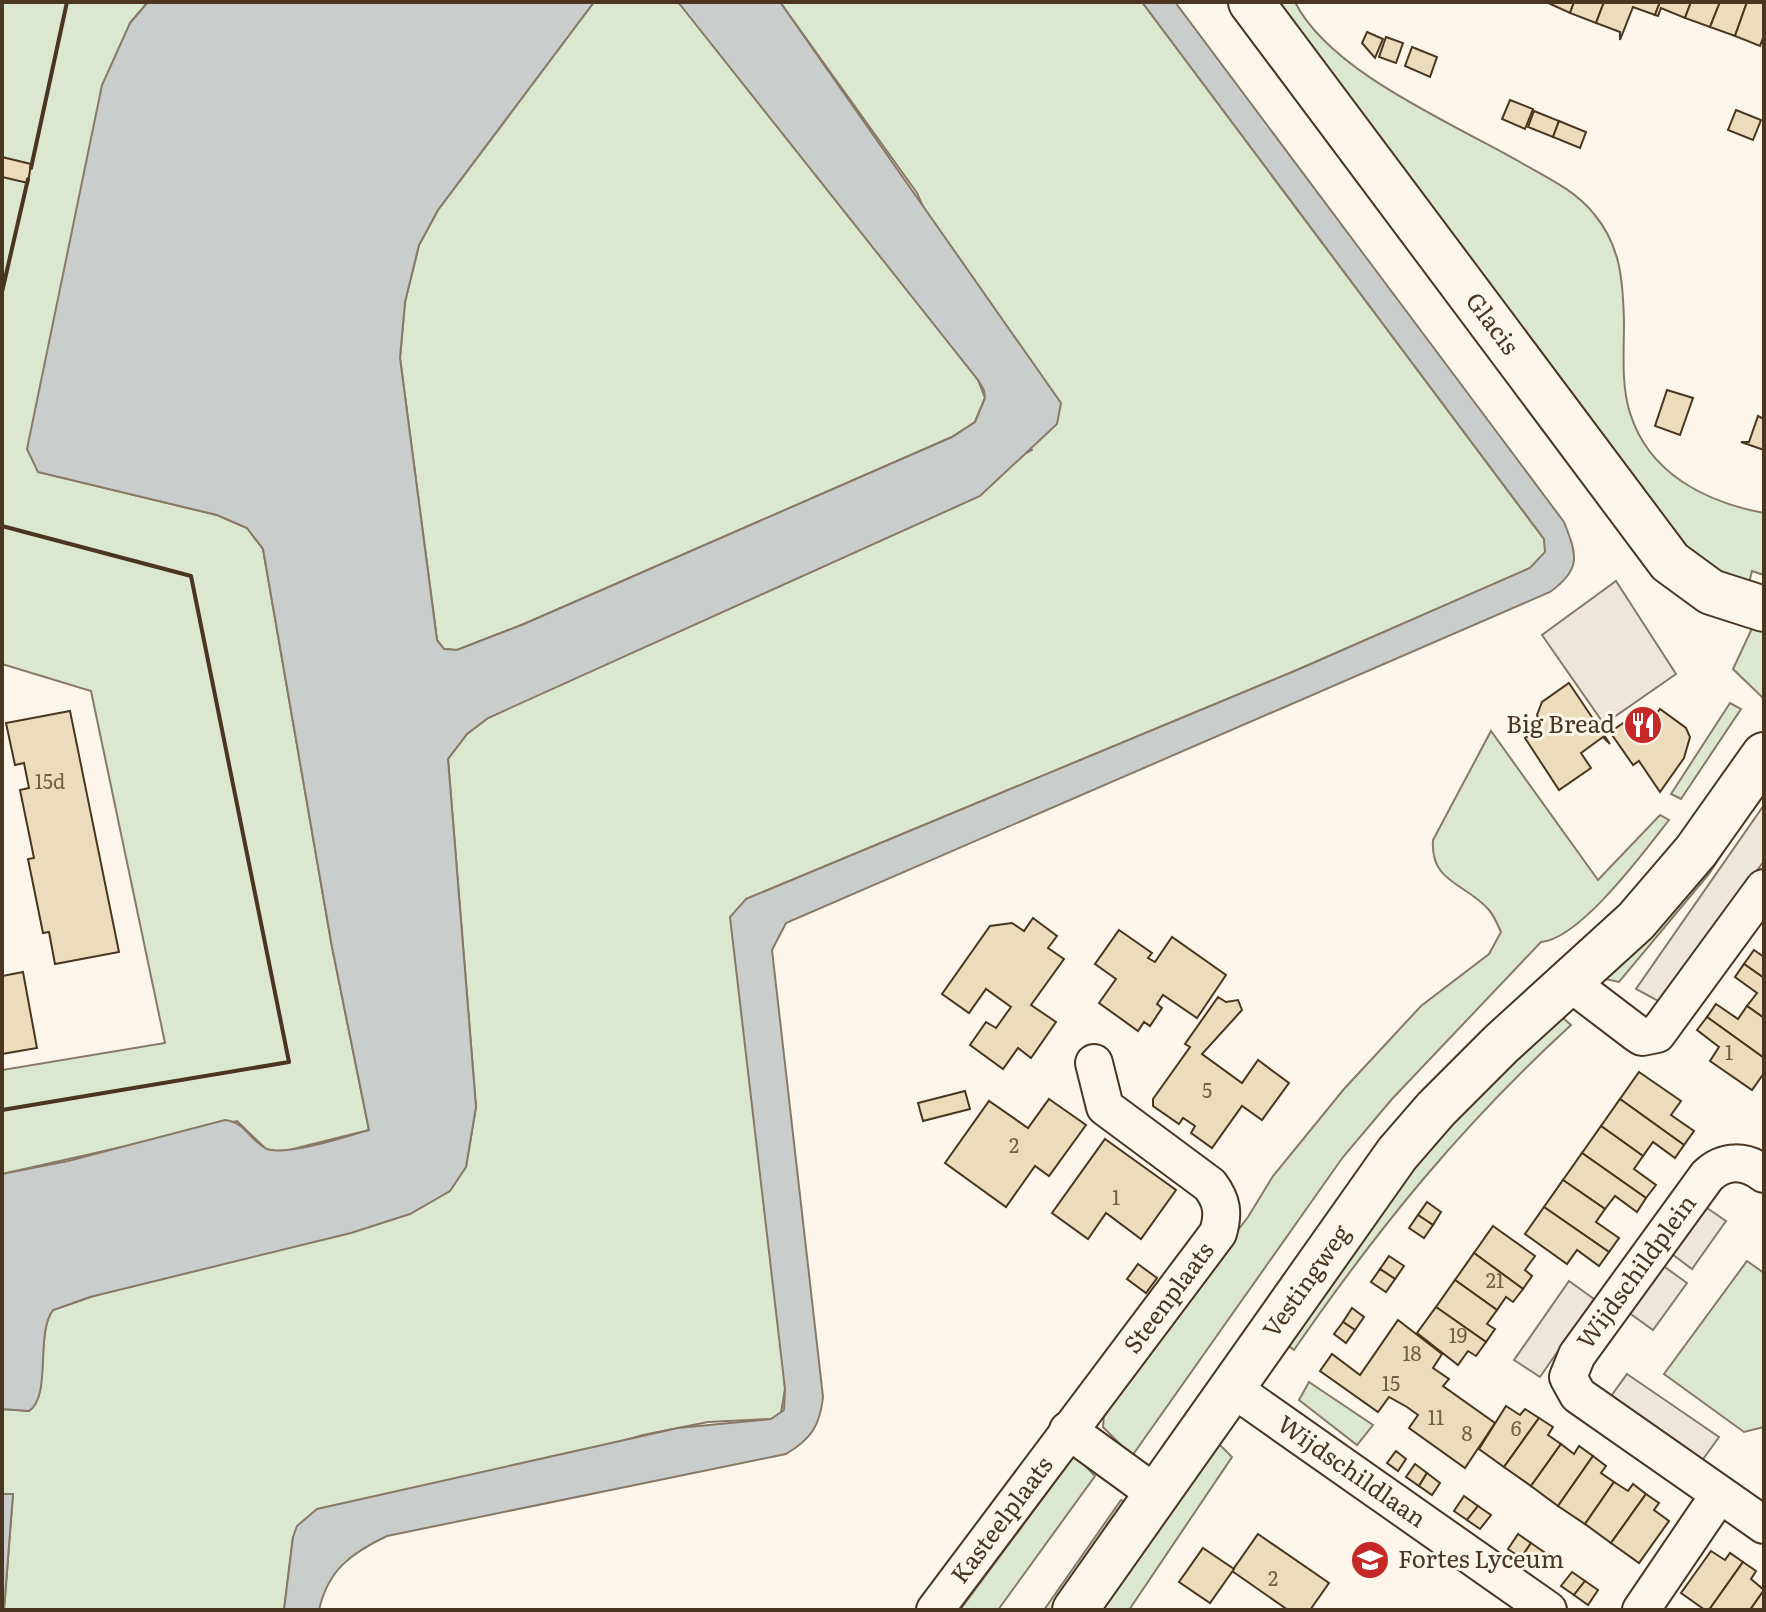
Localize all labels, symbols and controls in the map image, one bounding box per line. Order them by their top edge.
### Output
street label: Glacis [1459,284,1529,361]
restaurant icon: Big Bread [1622,704,1664,746]
place label: Big Bread [1506,705,1615,740]
house number: 15d [35,765,65,795]
house number: 1 [1725,1036,1733,1066]
house number: 5 [1202,1074,1212,1104]
house number: 2 [1009,1129,1019,1159]
house number: 1 [1112,1181,1120,1211]
street label: Wijdschildplein [1567,1186,1703,1355]
street label: Vestingweg [1253,1216,1357,1344]
street label: Steenplaats [1114,1233,1221,1360]
house number: 21 [1486,1264,1504,1294]
house number: 19 [1449,1319,1467,1349]
house number: 18 [1402,1337,1422,1367]
house number: 15 [1382,1367,1400,1397]
house number: 11 [1428,1401,1444,1431]
street label: Wijdschildlaan [1271,1405,1434,1534]
house number: 6 [1511,1412,1522,1442]
house number: 8 [1461,1417,1473,1447]
street label: Kasteelplaats [941,1448,1060,1590]
school or university icon: Fortes Lyceum [1349,1539,1391,1581]
place label: Fortes Lyceum [1398,1540,1564,1575]
house number: 2 [1268,1562,1278,1592]

